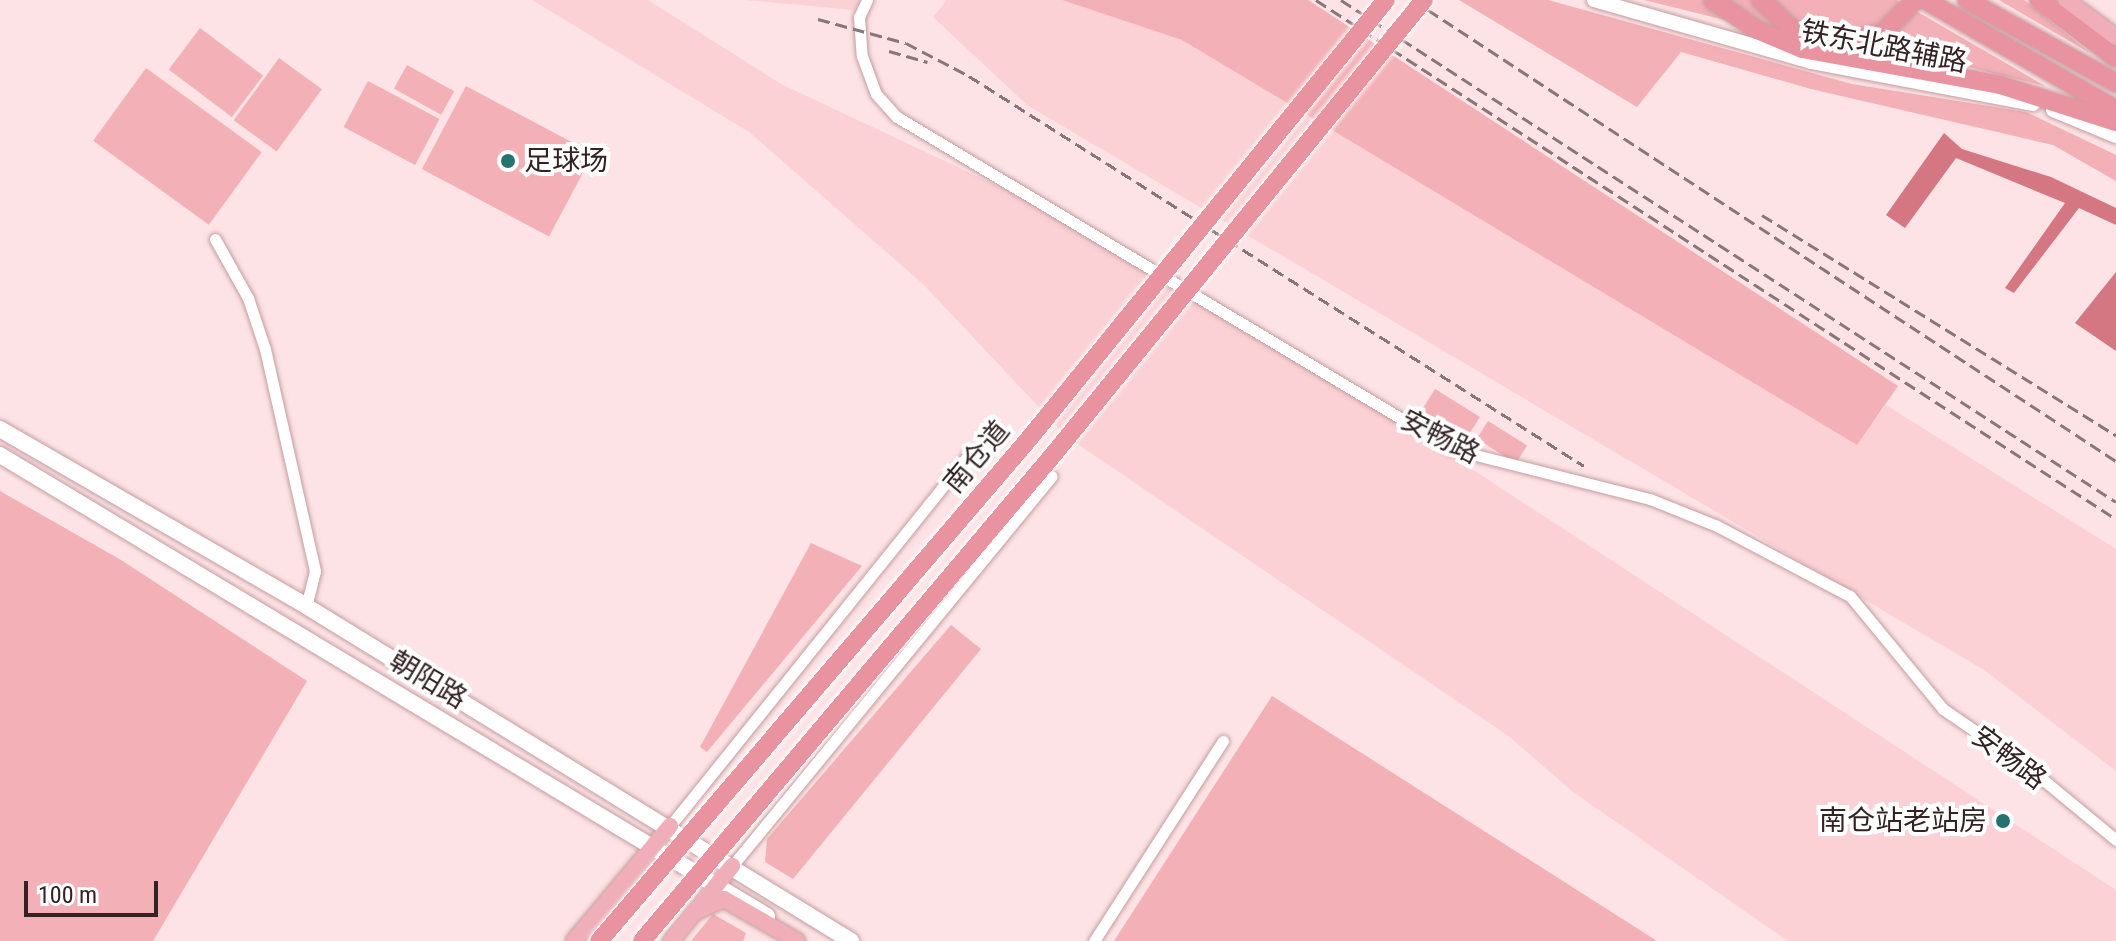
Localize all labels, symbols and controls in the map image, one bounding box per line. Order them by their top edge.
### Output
street label: 铁东北路辅路 [1798,14,1970,80]
place label: 足球场 [524,144,608,178]
marker: 足球场 [499,152,517,170]
street label: 安畅路 [1395,403,1485,471]
street label: 南仓道 [937,414,1017,500]
street label: 朝阳路 [383,644,473,716]
street label: 安畅路 [1965,719,2053,797]
place label: 南仓站老站房 [1819,804,1987,838]
marker: 南仓站老站房 [1994,812,2012,830]
scale bar [28,865,162,915]
text: 100 m [38,881,97,909]

